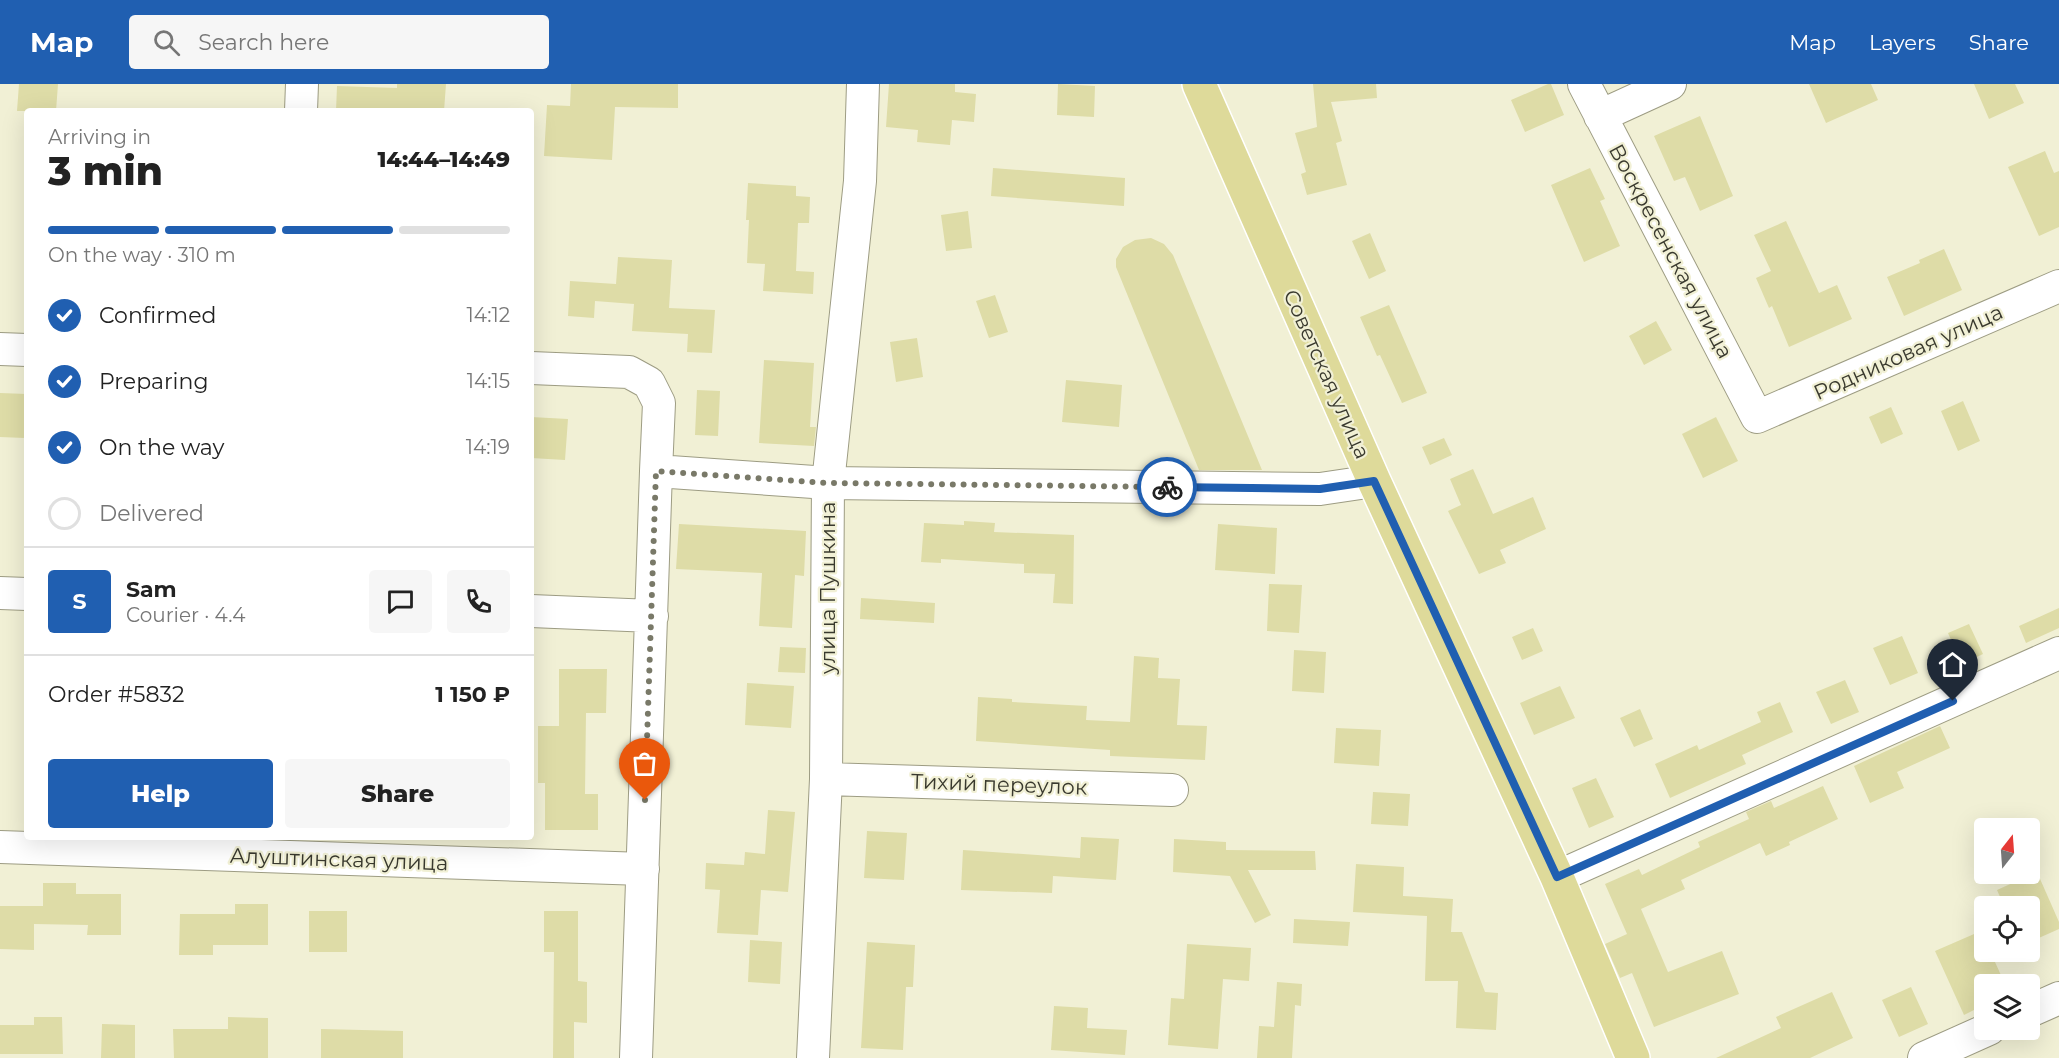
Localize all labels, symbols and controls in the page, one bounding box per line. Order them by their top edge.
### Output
search box [129,15,549,69]
text: Map [30,25,93,59]
icon: search [150,26,183,59]
text: Search here [198,29,329,56]
text: Map [1789,30,1836,55]
text: Layers [1869,30,1936,55]
text: Share [1969,30,2029,55]
text: Arriving in [48,125,151,149]
street label: Воскресенская улица [1604,140,1738,362]
text: 14:44–14:49 [377,146,510,173]
text: 3 min [48,147,163,195]
text: On the way · 310 m [48,243,236,267]
street label: Советская улица [1278,286,1376,462]
icon: check [48,299,81,332]
street label: Родниковая улица [1810,299,2006,405]
text: Confirmed [99,302,216,329]
text: 14:12 [467,303,510,327]
icon: check [48,365,81,398]
text: Preparing [99,368,208,395]
text: 14:15 [467,369,510,393]
icon: check [48,431,81,464]
text: On the way [99,434,224,461]
text: 14:19 [466,435,510,459]
courier [1137,457,1197,517]
icon: bike [1151,471,1184,504]
text: Delivered [99,500,204,527]
street label: улица Пушкина [815,502,840,675]
button: chat [369,570,432,633]
button: phone [447,570,510,633]
text: Sam [126,576,177,603]
text: S [72,588,87,615]
text: Courier · 4.4 [126,603,245,627]
pin [1927,639,1978,701]
icon: home [1936,648,1969,681]
text: Order #5832 [48,681,184,708]
text: 1 150 ₽ [435,681,510,708]
pin [619,738,670,800]
icon: bag [628,747,661,780]
button: Help [48,759,273,828]
button: Share [285,759,510,828]
street label: Тихий переулок [910,768,1088,800]
north arrow [1974,818,2040,884]
map controls [1974,818,2040,1040]
street label: Алуштинская улица [229,843,449,875]
button: locate [1974,896,2040,962]
button: layers [1974,974,2040,1040]

